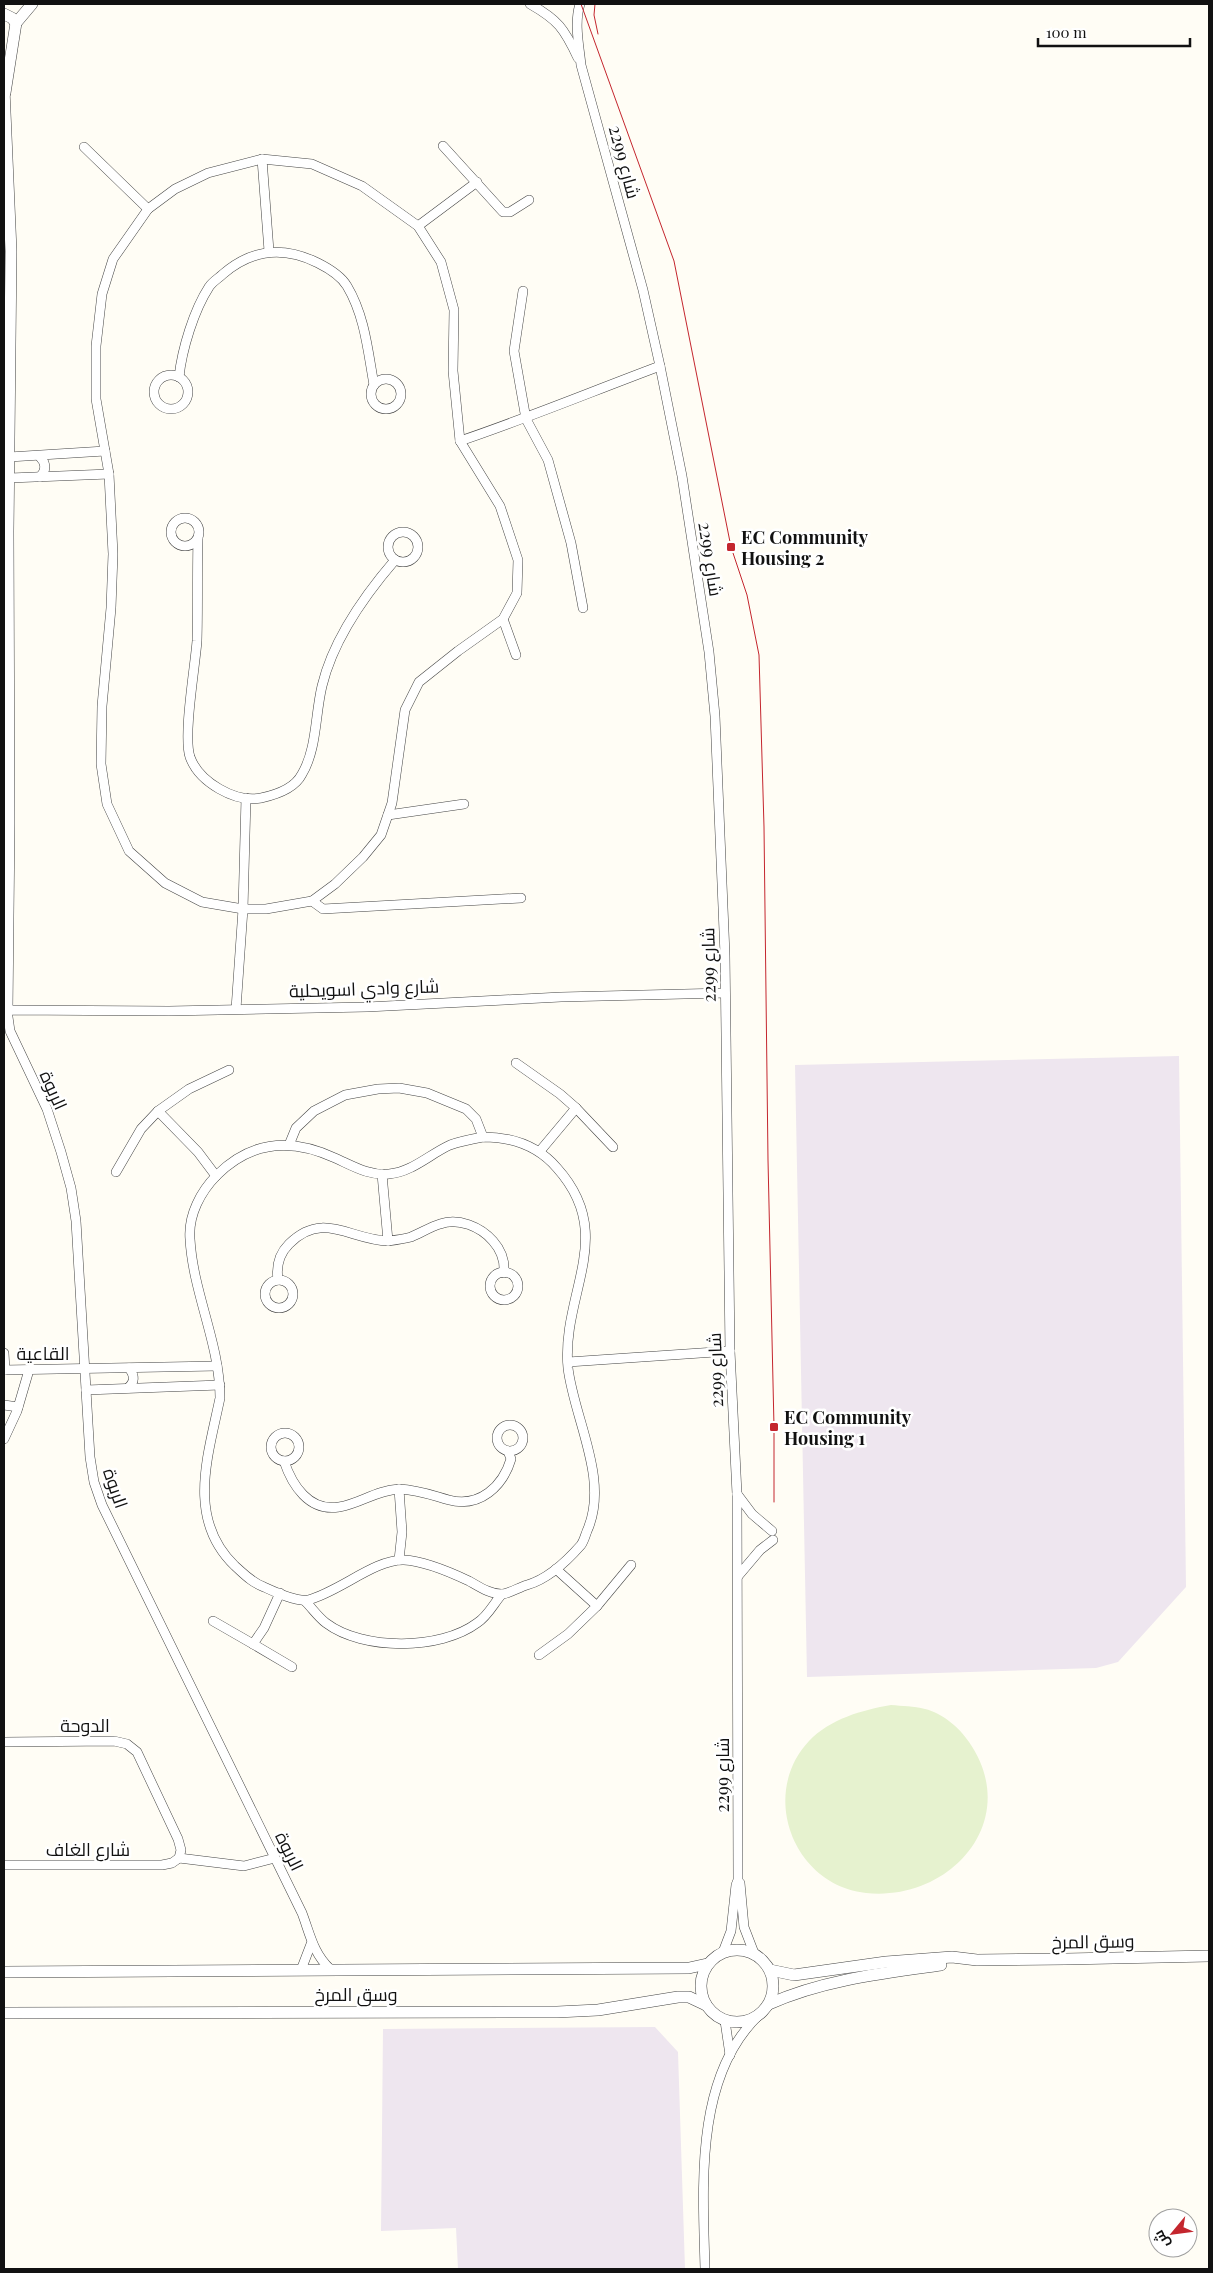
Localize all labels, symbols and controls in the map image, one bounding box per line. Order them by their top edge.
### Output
scale bar [1038,15,1190,47]
text: 100 m [1046,22,1087,42]
street label: شارع 2299 [603,123,646,202]
street label: شارع 2299 [692,520,729,598]
place label: EC Community Housing 2 [741,525,869,570]
marker: EC Community Housing 2 [725,541,737,553]
street label: شارع 2299 [695,927,722,1003]
street label: شارع وادي اسويحلية [288,973,440,1006]
street label: الربوة [35,1066,73,1114]
street label: شارع 2299 [702,1332,729,1408]
street label: القاعية [17,1341,69,1365]
place label: EC Community Housing 1 [784,1405,912,1450]
marker: EC Community Housing 1 [768,1421,780,1433]
street label: الربوة [98,1465,134,1511]
street label: الدوحة [60,1713,110,1737]
street label: شارع 2299 [710,1738,735,1812]
street label: الربوة [270,1827,310,1875]
street label: شارع الغاف [46,1837,130,1862]
street label: وسق المرخ [1051,1928,1135,1955]
street label: وسق المرخ [314,1982,398,2007]
north arrow [1148,2208,1198,2258]
text: ش [1149,2227,1174,2252]

